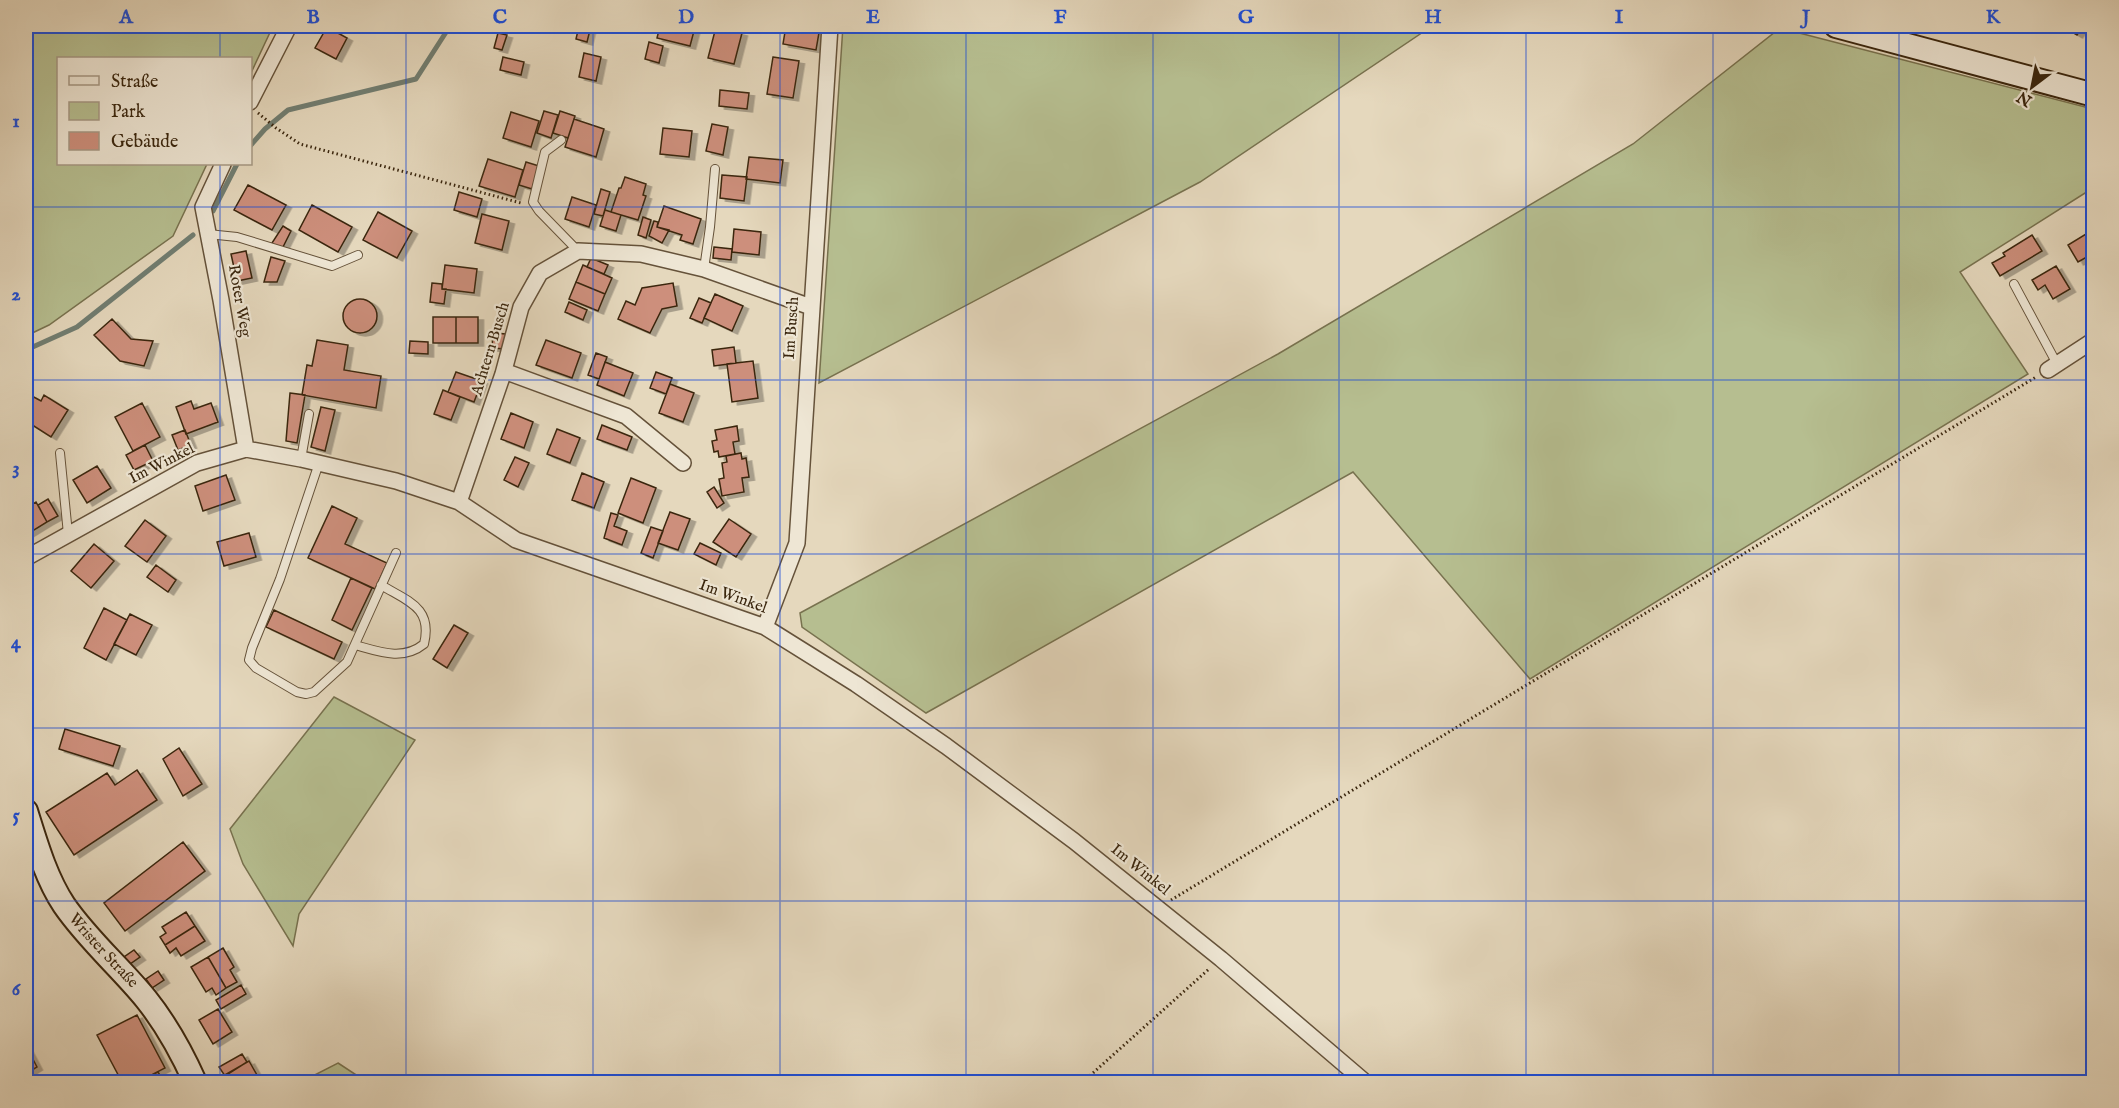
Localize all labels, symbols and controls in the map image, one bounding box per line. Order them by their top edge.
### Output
text: A [118,5,134,30]
text: B [306,5,320,30]
text: C [493,5,507,30]
text: D [678,5,694,30]
text: E [866,5,880,30]
text: F [1054,5,1067,30]
text: G [1238,5,1255,30]
text: H [1424,5,1442,30]
text: I [1615,5,1624,30]
text: J [1799,5,1811,30]
text: K [1986,5,2002,30]
legend [57,57,252,165]
north arrow [2002,57,2062,117]
text: Straße [111,71,158,94]
text: N [2014,86,2037,111]
text: Park [111,101,146,124]
text: 1 [12,109,20,134]
text: Gebäude [111,131,178,154]
street label: Roter Weg [223,263,255,339]
text: 2 [11,282,21,307]
street label: Im Busch [780,296,804,360]
street label: Achtern Busch [467,299,515,399]
street label: Im Winkel [126,439,199,489]
text: 3 [12,456,20,481]
street label: Im Winkel [696,575,770,619]
text: 4 [11,630,22,655]
text: 5 [12,803,20,828]
street label: Im Winkel [1106,840,1174,900]
street label: Wrister Straße [64,909,142,993]
text: 6 [12,977,22,1002]

